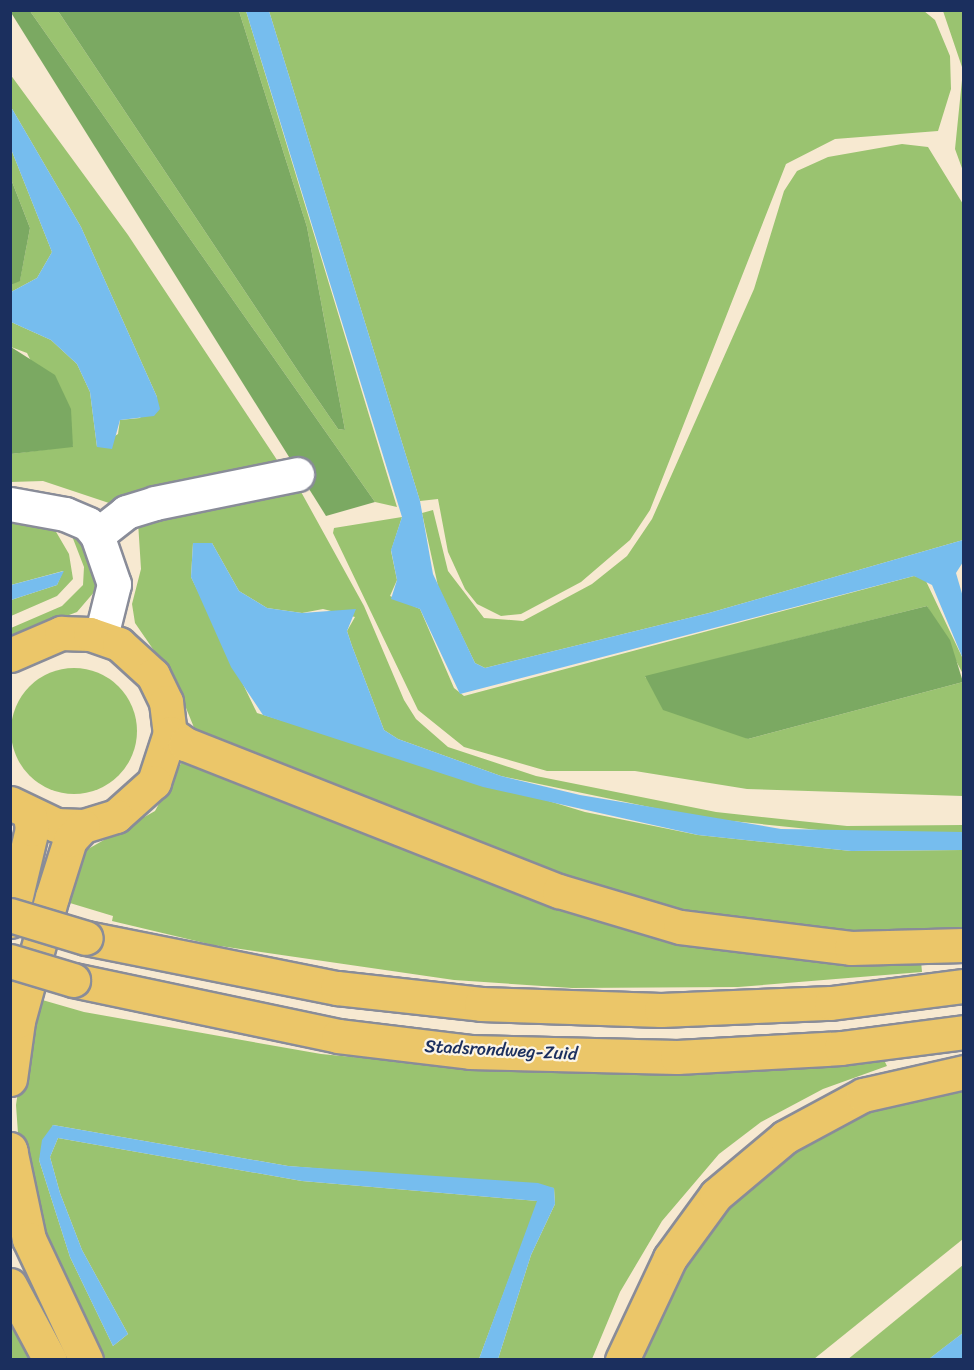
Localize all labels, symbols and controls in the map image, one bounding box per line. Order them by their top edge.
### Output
street label: Stadsrondweg-Zuid [424,1035,578,1065]

